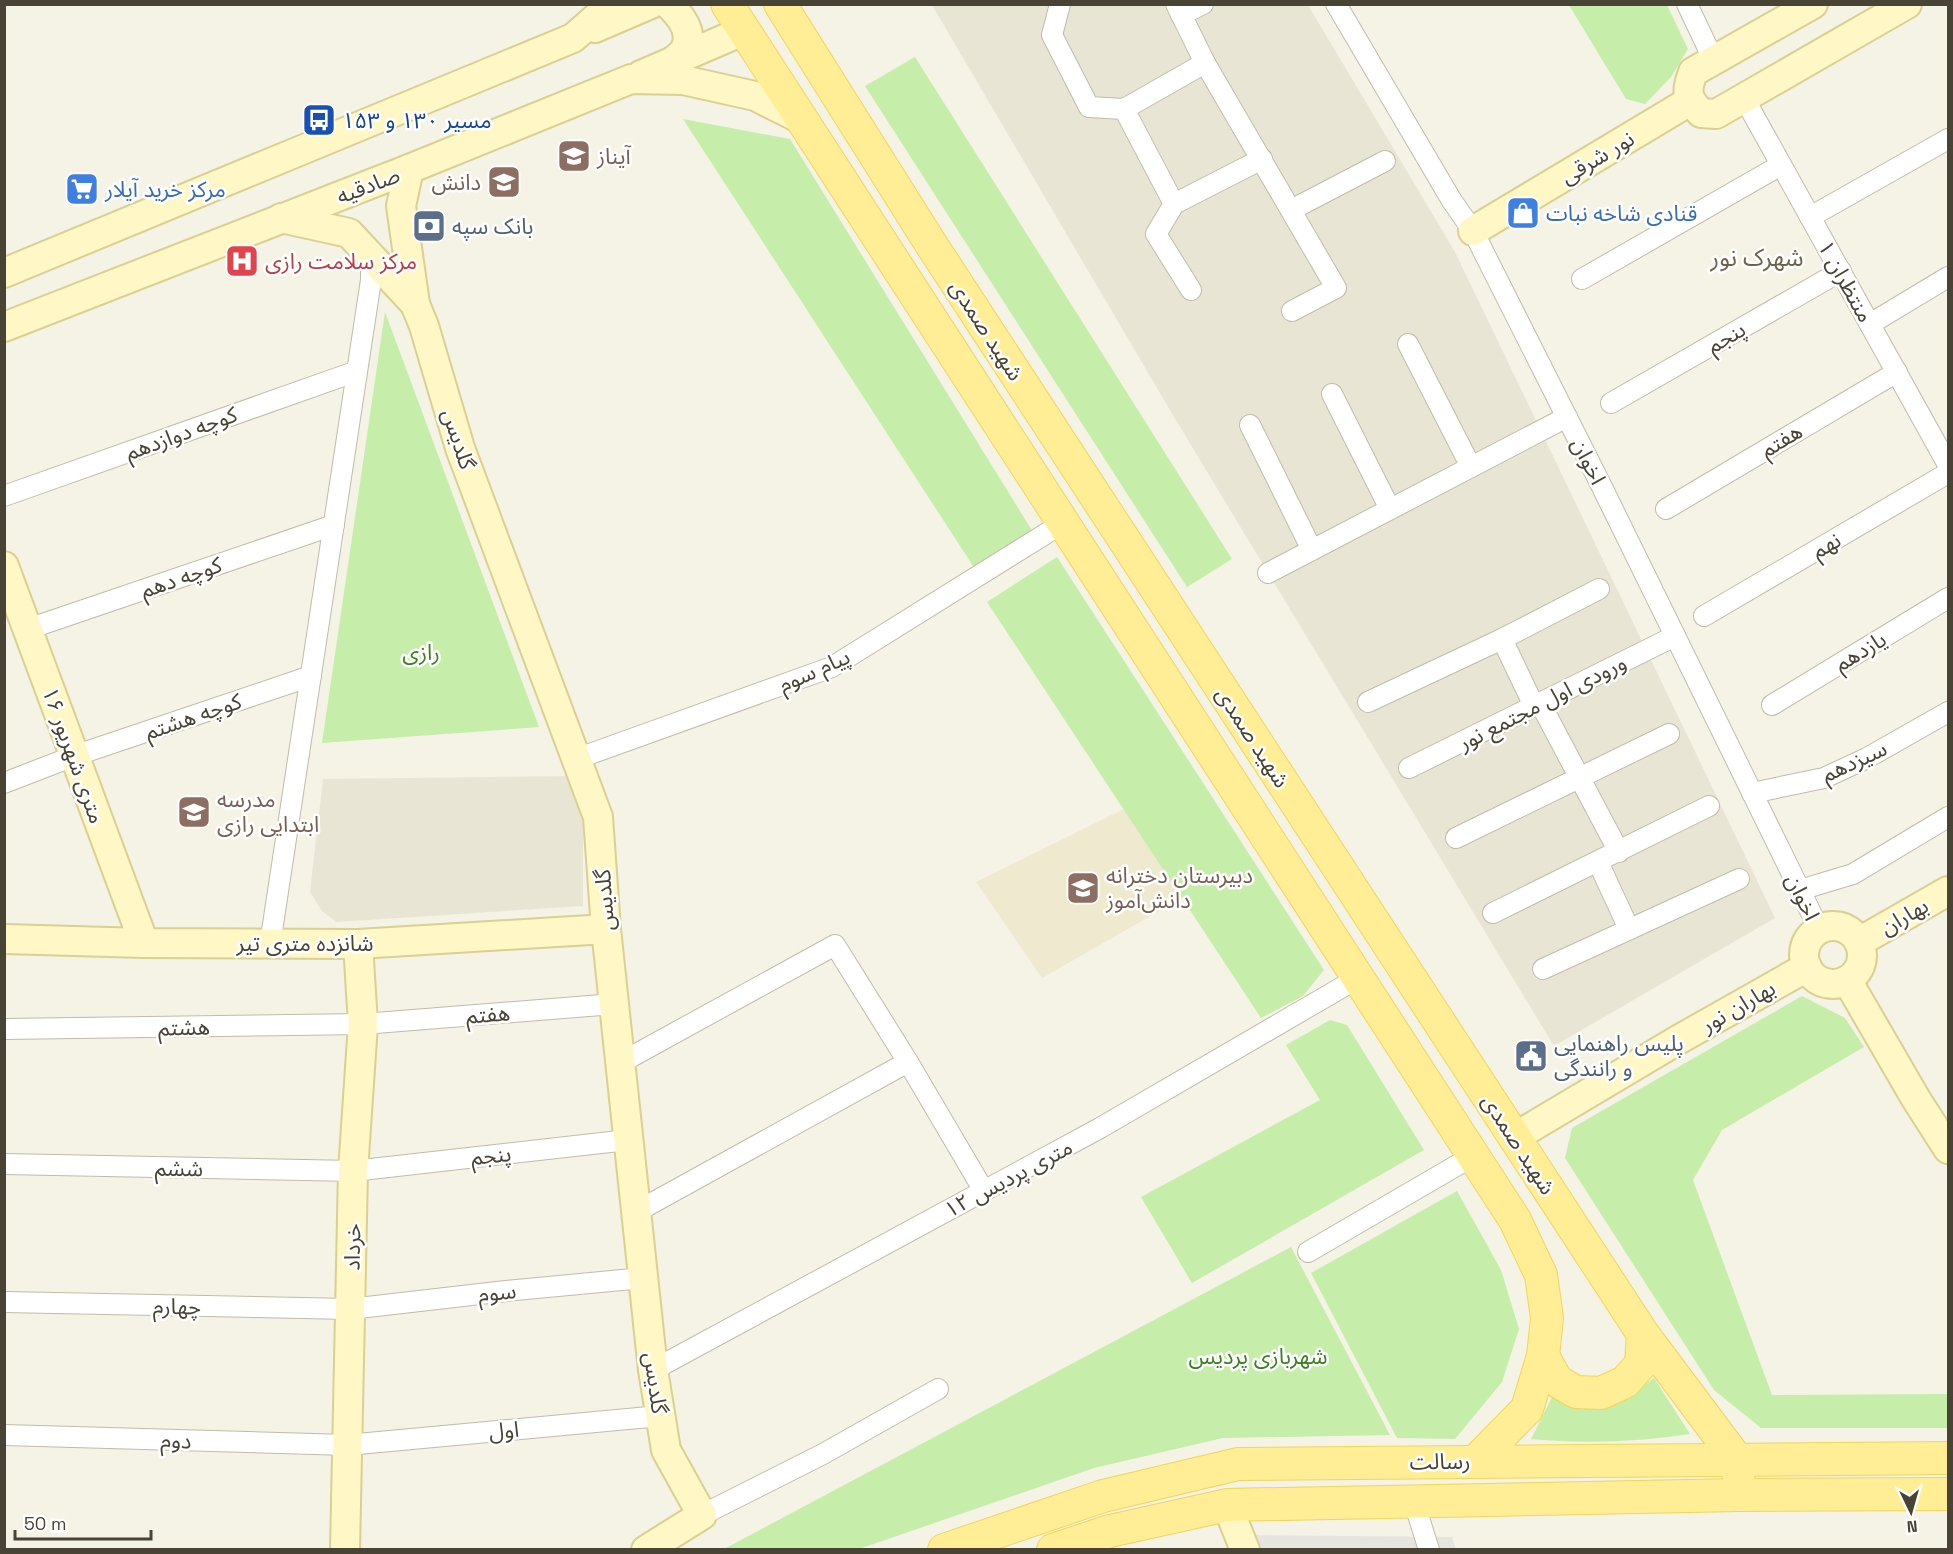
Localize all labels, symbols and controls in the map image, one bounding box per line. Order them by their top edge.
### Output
bus stop icon: مسیر ۱۳۰ و ۱۵۳ [301,102,337,138]
place label: مسیر ۱۳۰ و ۱۵۳ [342,106,492,134]
street label: نور شرقی [1555,124,1639,190]
school or university icon: آیناز [556,138,592,174]
place label: آیناز [596,142,632,170]
street label: صادقیه [332,160,404,210]
school or university icon: دانش [486,164,522,200]
place label: دانش [431,168,481,196]
supermarket icon: مرکز خرید آیلار [64,171,100,207]
place label: مرکز خرید آیلار [104,175,226,203]
shop icon: قنادی شاخه نبات [1505,195,1541,231]
place label: قنادی شاخه نبات [1546,199,1697,227]
bank icon: بانک سپه [411,208,447,244]
place label: بانک سپه [452,212,534,241]
street label: منتظران ۱ [1812,235,1880,327]
district label: شهرک نور [1709,242,1804,273]
hospital icon: مرکز سلامت رازی [224,243,260,279]
place label: مرکز سلامت رازی [265,247,417,275]
street label: شهید صمدی [944,274,1030,386]
street label: پنجم [1701,315,1752,362]
street label: کوچه دوازدهم [121,399,243,469]
street label: گلدیس [436,405,482,474]
street label: هفتم [1755,417,1809,466]
street label: اخوان [1565,433,1613,489]
street label: نهم [1806,526,1847,567]
street label: کوچه دهم [137,550,227,607]
street label: یازدهم [1829,625,1893,680]
park label: رازی [402,638,440,666]
street label: پیام سوم [774,642,856,701]
street label: ورودی اول مجتمع نور [1452,648,1632,760]
street label: شهید صمدی [1210,681,1296,793]
street label: ۱۶ متری شهریور [36,683,112,827]
street label: کوچه هشتم [141,686,247,748]
street label: سیزدهم [1817,734,1892,791]
place label: مدرسه ابتدایی رازی [217,785,319,838]
school or university icon: مدرسه ابتدایی رازی [176,794,212,830]
place label: دبیرستان دخترانه دانش‌آموز [1105,861,1253,914]
street label: گلدیس [588,867,620,932]
street label: اخوان [1780,869,1826,925]
school or university icon: دبیرستان دخترانه دانش‌آموز [1065,870,1101,906]
street label: بهاران [1875,891,1933,941]
street label: شانزده متری تیر [235,929,374,957]
street label: بهاران نور [1695,974,1780,1039]
street label: هفتم [465,998,511,1032]
street label: هشتم [158,1013,210,1044]
place label: پلیس راهنمایی و رانندگی [1554,1029,1684,1082]
public building icon: پلیس راهنمایی و رانندگی [1513,1038,1549,1074]
street label: شهید صمدی [1476,1088,1562,1200]
street label: ۱۲ متری پردیس [939,1132,1078,1225]
street label: پنجم [469,1139,513,1174]
street label: ششم [155,1154,203,1185]
street label: خرداد [338,1223,366,1271]
street label: سوم [477,1276,518,1311]
street label: چهارم [153,1292,201,1323]
park label: شهربازی پردیس [1189,1342,1327,1371]
street label: گلدیس [638,1350,674,1417]
street label: اول [488,1415,520,1445]
street label: دوم [160,1425,192,1458]
street label: رسالت [1409,1446,1471,1476]
north arrow [1881,1482,1941,1542]
scale bar [15,1503,152,1541]
text: 50 m [24,1512,66,1535]
text: N [1906,1516,1919,1537]

